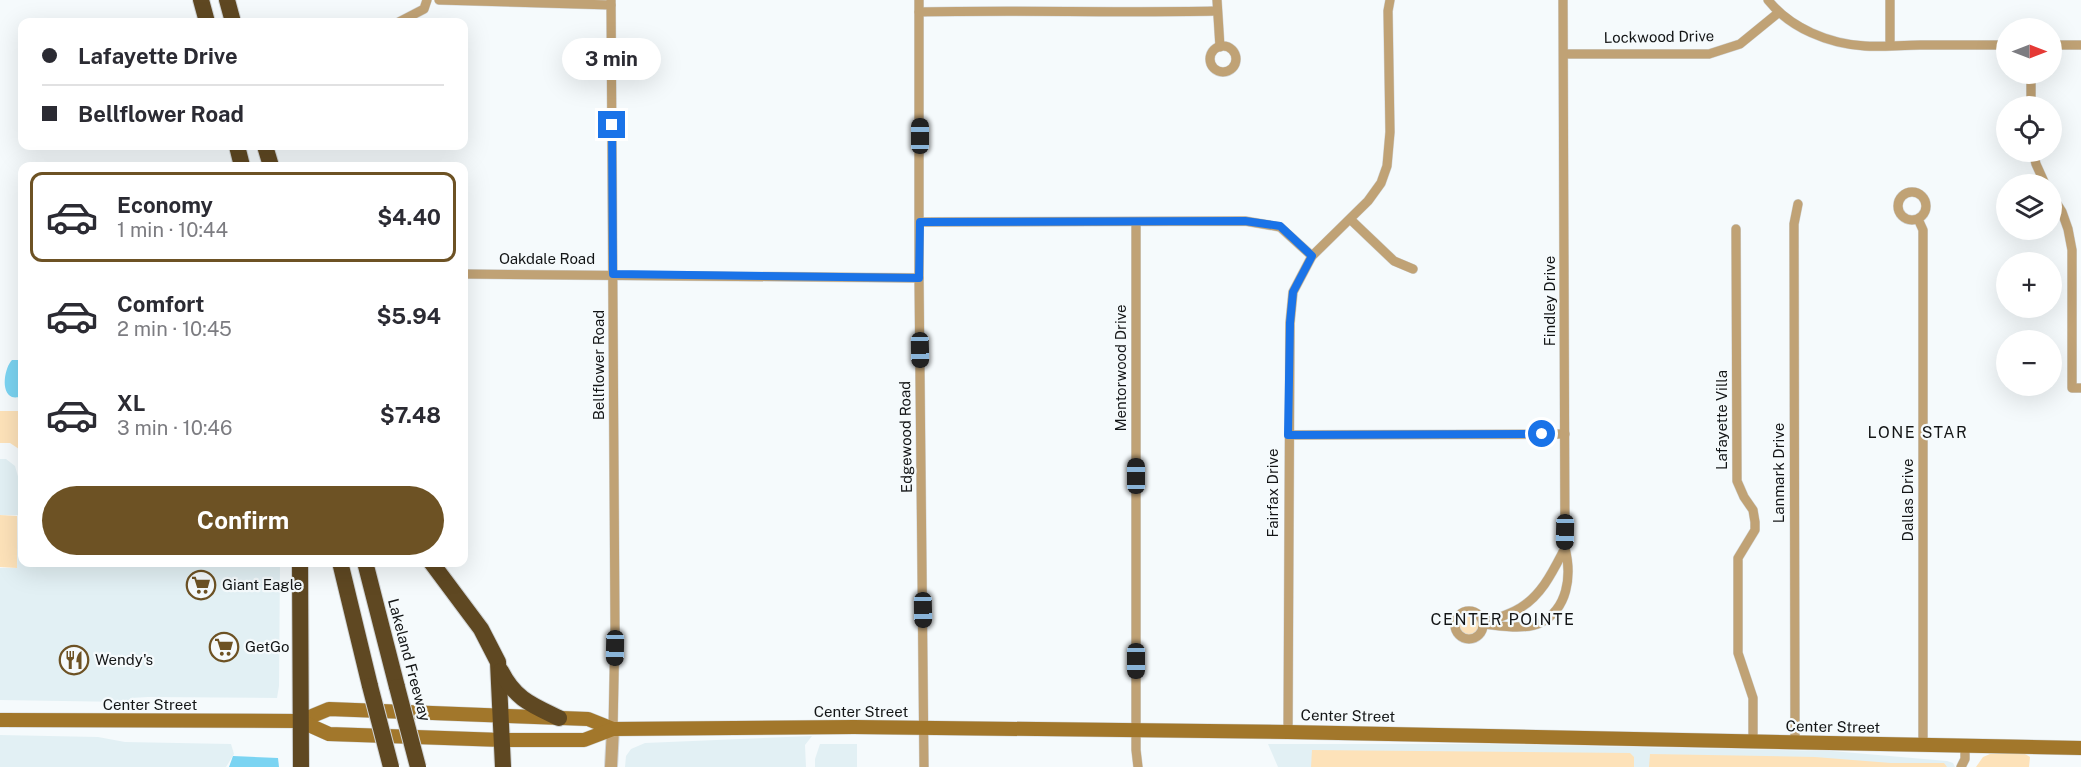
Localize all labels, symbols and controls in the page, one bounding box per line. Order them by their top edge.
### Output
north arrow [1996,18,2062,84]
map controls [1996,18,2062,396]
street label: Lockwood Drive [1604,27,1714,46]
callout: 3 min [562,38,662,80]
text: Lafayette Drive [78,43,238,69]
text: 3 min [585,47,638,71]
button: locate [1996,96,2062,162]
text: Bellflower Road [78,101,244,127]
route end [598,111,625,138]
car [911,118,929,154]
button: layers [1996,174,2062,240]
icon: car [45,190,99,244]
text: Economy [117,192,213,218]
text: $4.40 [377,204,441,230]
text: 1 min · 10:44 [117,218,228,242]
street label: Oakdale Road [499,250,595,267]
button: + [1996,252,2062,318]
street label: Findley Drive [1541,256,1558,346]
icon: car [45,289,99,343]
text: Comfort [117,291,204,317]
text: $5.94 [376,303,441,329]
street label: Mentorwood Drive [1112,304,1129,432]
street label: Bellflower Road [590,310,607,420]
text: 2 min · 10:45 [117,317,232,341]
button: − [1996,330,2062,396]
car [911,332,929,368]
street label: Lafayette Villa [1713,370,1730,470]
street label: Edgewood Road [896,381,915,493]
icon: car [45,388,99,442]
text: XL [117,390,145,416]
text: $7.48 [380,402,441,428]
text: 3 min · 10:46 [117,416,232,440]
route start [1528,420,1555,447]
street label: Lanmark Drive [1770,423,1787,523]
district label: LONE STAR [1868,423,1968,442]
street label: Fairfax Drive [1264,449,1281,537]
car [1127,458,1145,494]
street label: Dallas Drive [1899,459,1916,541]
button: Confirm [42,486,444,555]
car [1556,514,1574,550]
supermarket icon: Giant Eagle [185,569,217,601]
place label: Giant Eagle [222,576,302,593]
car [914,592,932,628]
street label: Lakeland Freeway [385,597,434,723]
district label: CENTER POINTE [1431,610,1575,629]
car [606,630,624,666]
supermarket icon: GetGo [208,631,240,663]
place label: GetGo [245,638,289,655]
car [1127,643,1145,679]
restaurant icon: Wendy's [58,644,90,676]
place label: Wendy's [95,651,153,668]
street label: Center Street [103,696,197,713]
street label: Center Street [814,703,908,720]
street label: Center Street [1301,706,1396,725]
street label: Center Street [1786,717,1881,736]

